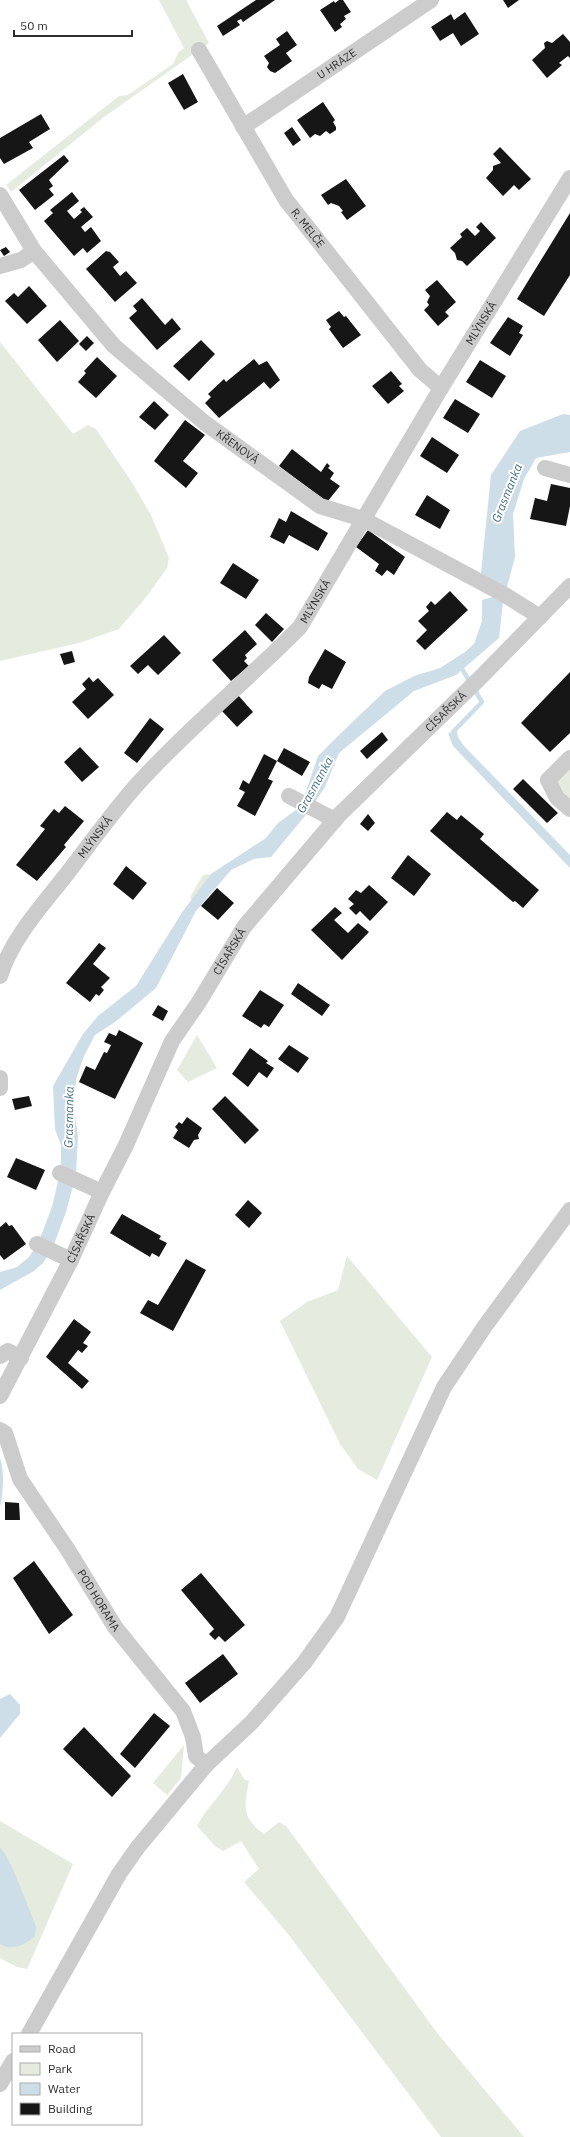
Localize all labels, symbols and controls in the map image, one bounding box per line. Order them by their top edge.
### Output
scale bar [14,12,132,38]
text: 50 m [20,18,48,33]
street label: U HRÁZE [314,45,359,82]
street label: R. MELČE [288,205,328,251]
street label: MLÝNSKÁ [462,299,500,347]
street label: KŘENOVÁ [213,426,262,467]
water label: Grasmanka [488,461,525,524]
street label: MLÝNSKÁ [297,577,334,626]
street label: CÍSAŘSKÁ [422,688,469,735]
water label: Grasmanka [293,754,336,815]
street label: MLÝNSKÁ [75,813,115,861]
street label: CÍSAŘSKÁ [210,925,249,977]
water label: Grasmanka [60,1086,77,1148]
street label: CÍSAŘSKÁ [64,1212,98,1265]
street label: POD HORAMA [75,1567,123,1634]
legend [12,2033,142,2125]
text: Road [48,2041,76,2056]
text: Park [48,2061,73,2076]
text: Water [48,2081,81,2096]
text: Building [48,2101,93,2116]

